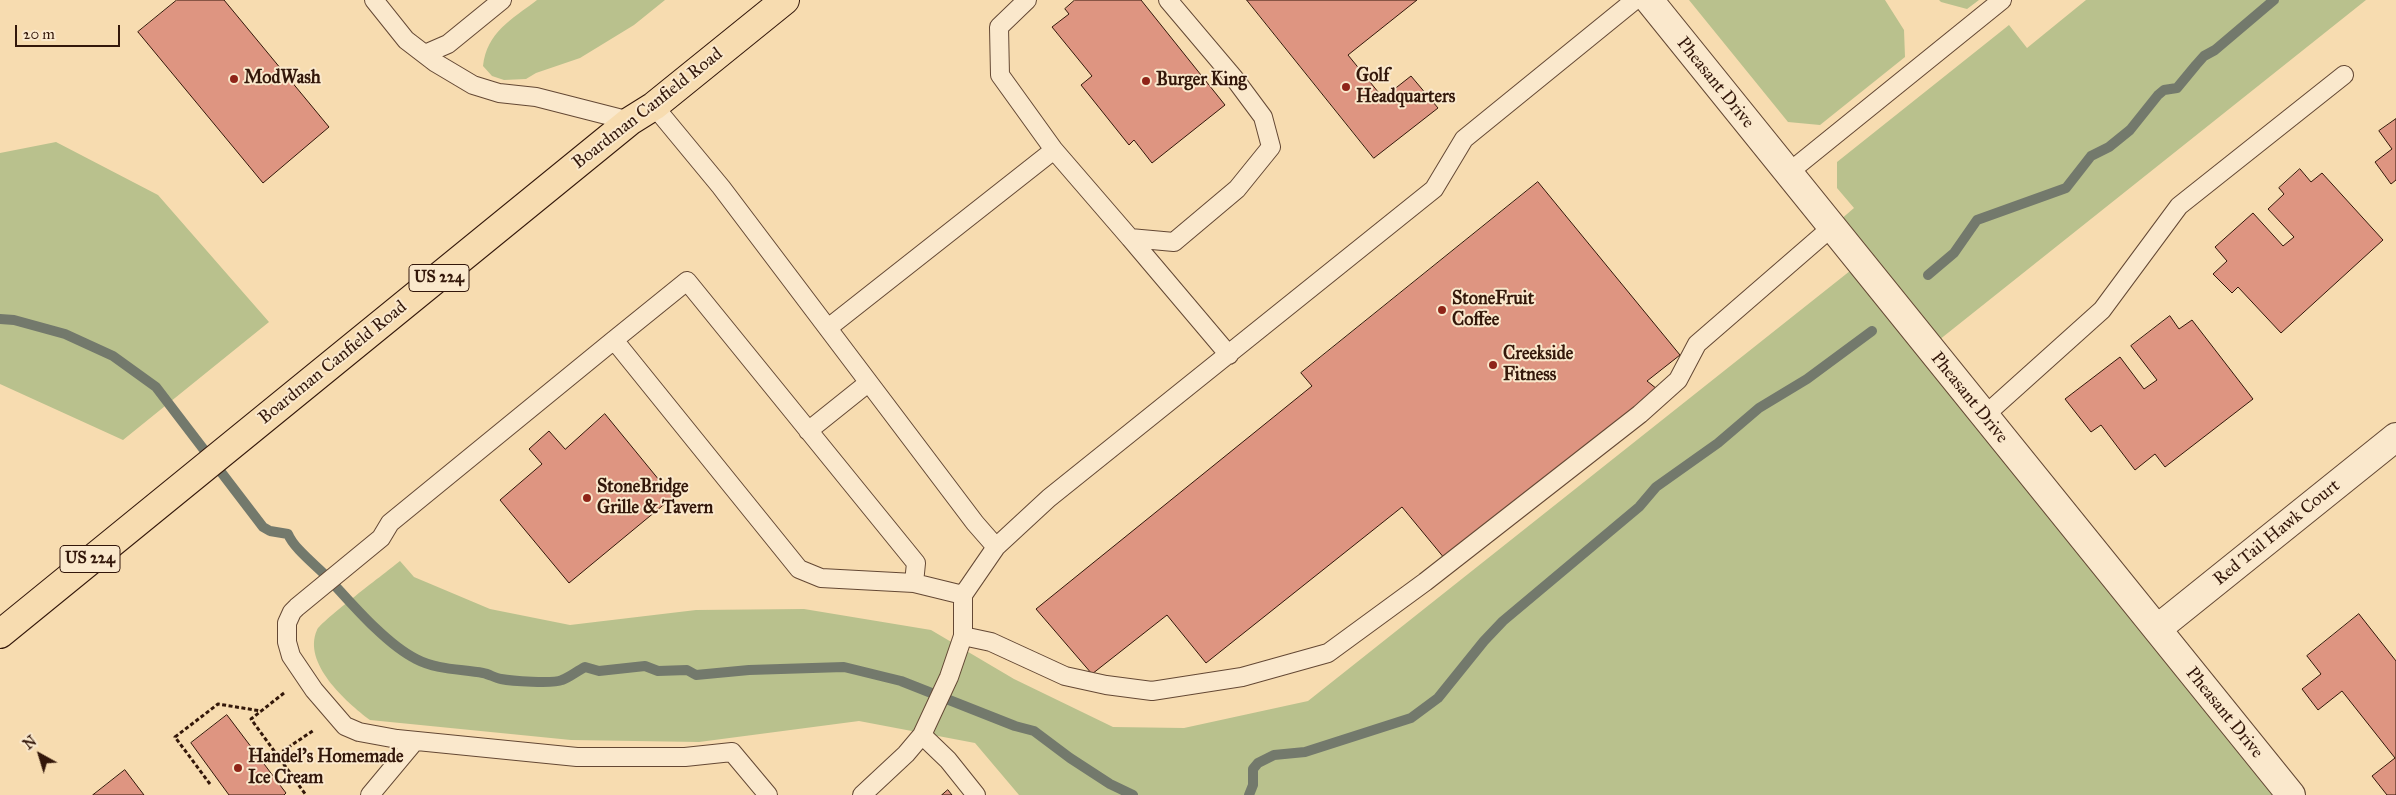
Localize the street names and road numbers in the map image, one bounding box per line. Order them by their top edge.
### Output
street label: Pheasant Drive [1672,33,1758,133]
street label: Boardman Canfield Road [569,44,727,174]
road number: US 224 [409,264,469,292]
street label: Boardman Canfield Road [255,297,411,429]
street label: Pheasant Drive [1926,348,2012,448]
street label: Red Tail Hawk Court [2209,475,2345,591]
road number: US 224 [60,546,120,572]
street label: Pheasant Drive [2181,663,2267,763]

